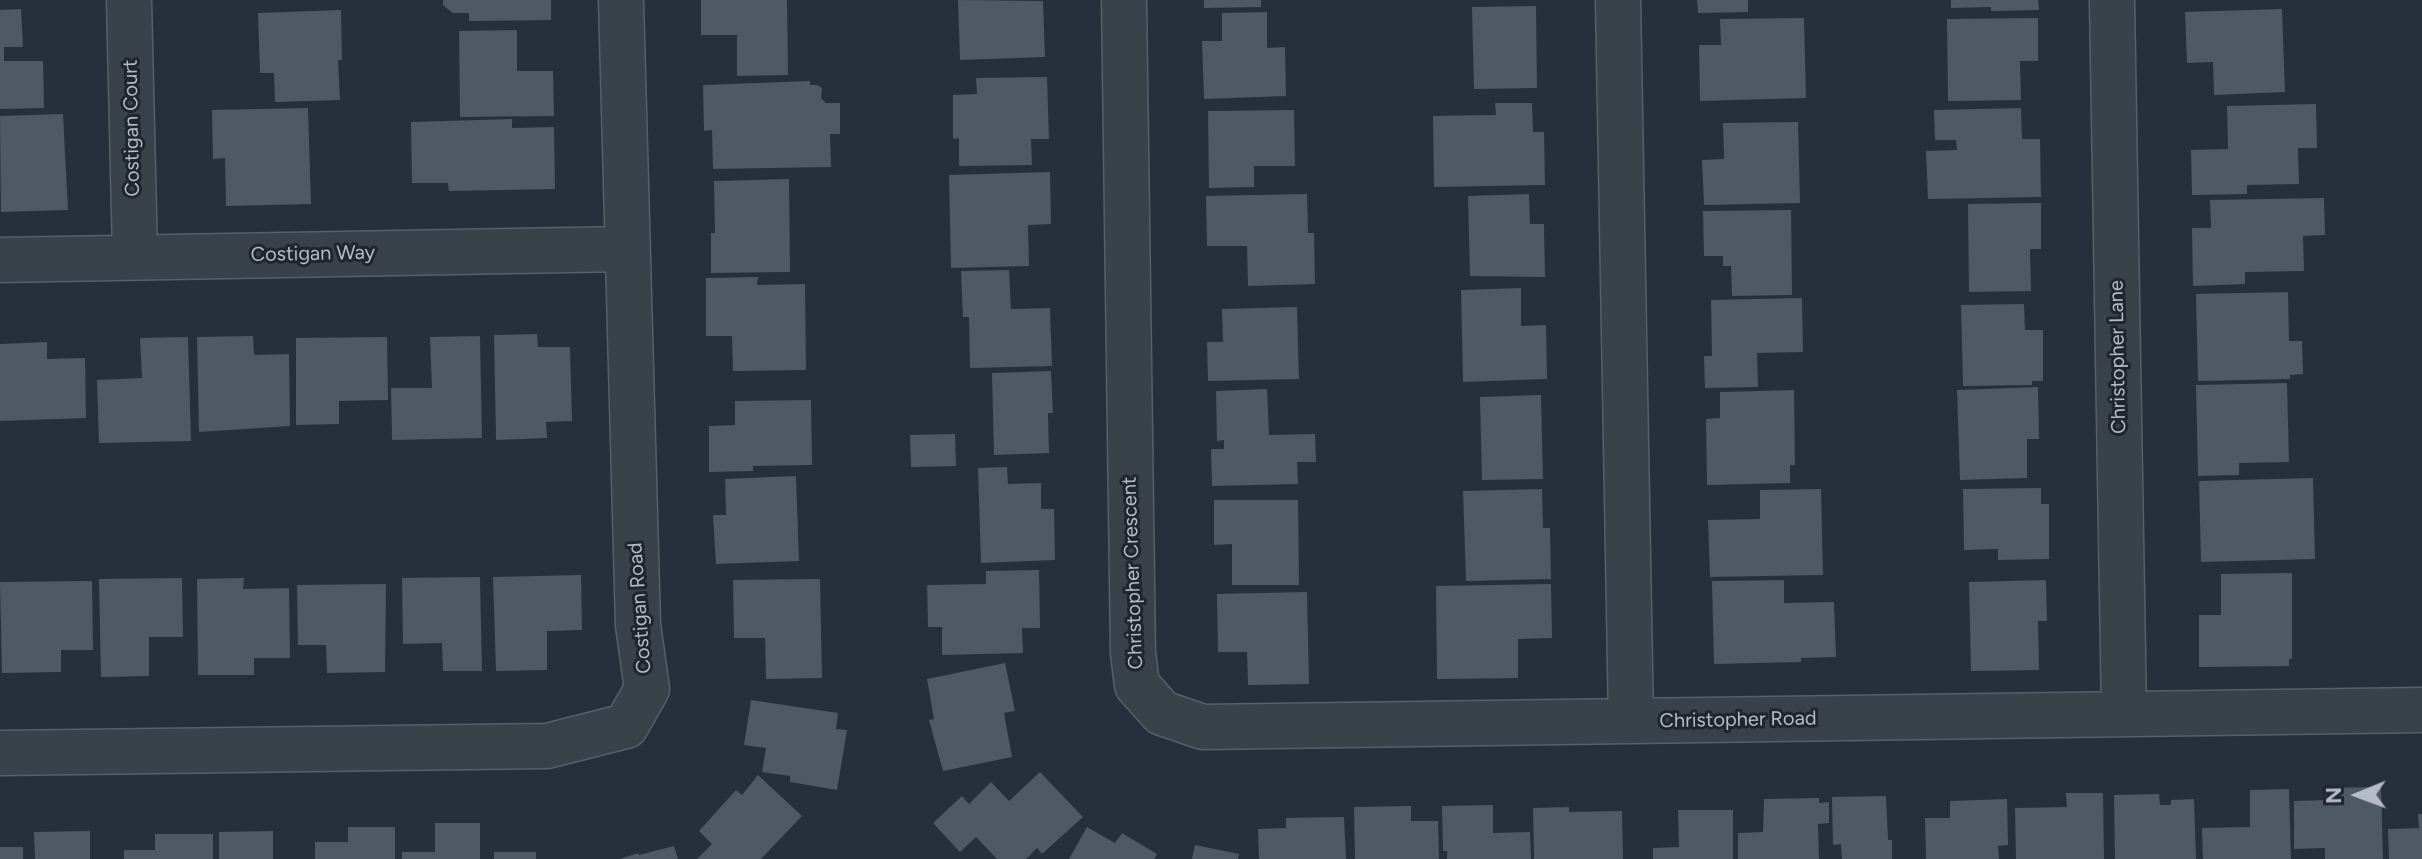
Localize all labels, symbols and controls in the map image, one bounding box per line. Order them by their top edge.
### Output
street label: Costigan Court [119,59,145,197]
street label: Costigan Way [251,241,375,267]
street label: Christopher Lane [2105,280,2131,434]
street label: Christopher Crescent [1118,476,1148,670]
street label: Costigan Road [623,542,657,674]
street label: Christopher Road [1659,707,1817,733]
north arrow [2318,755,2398,835]
text: N [2320,787,2347,804]

